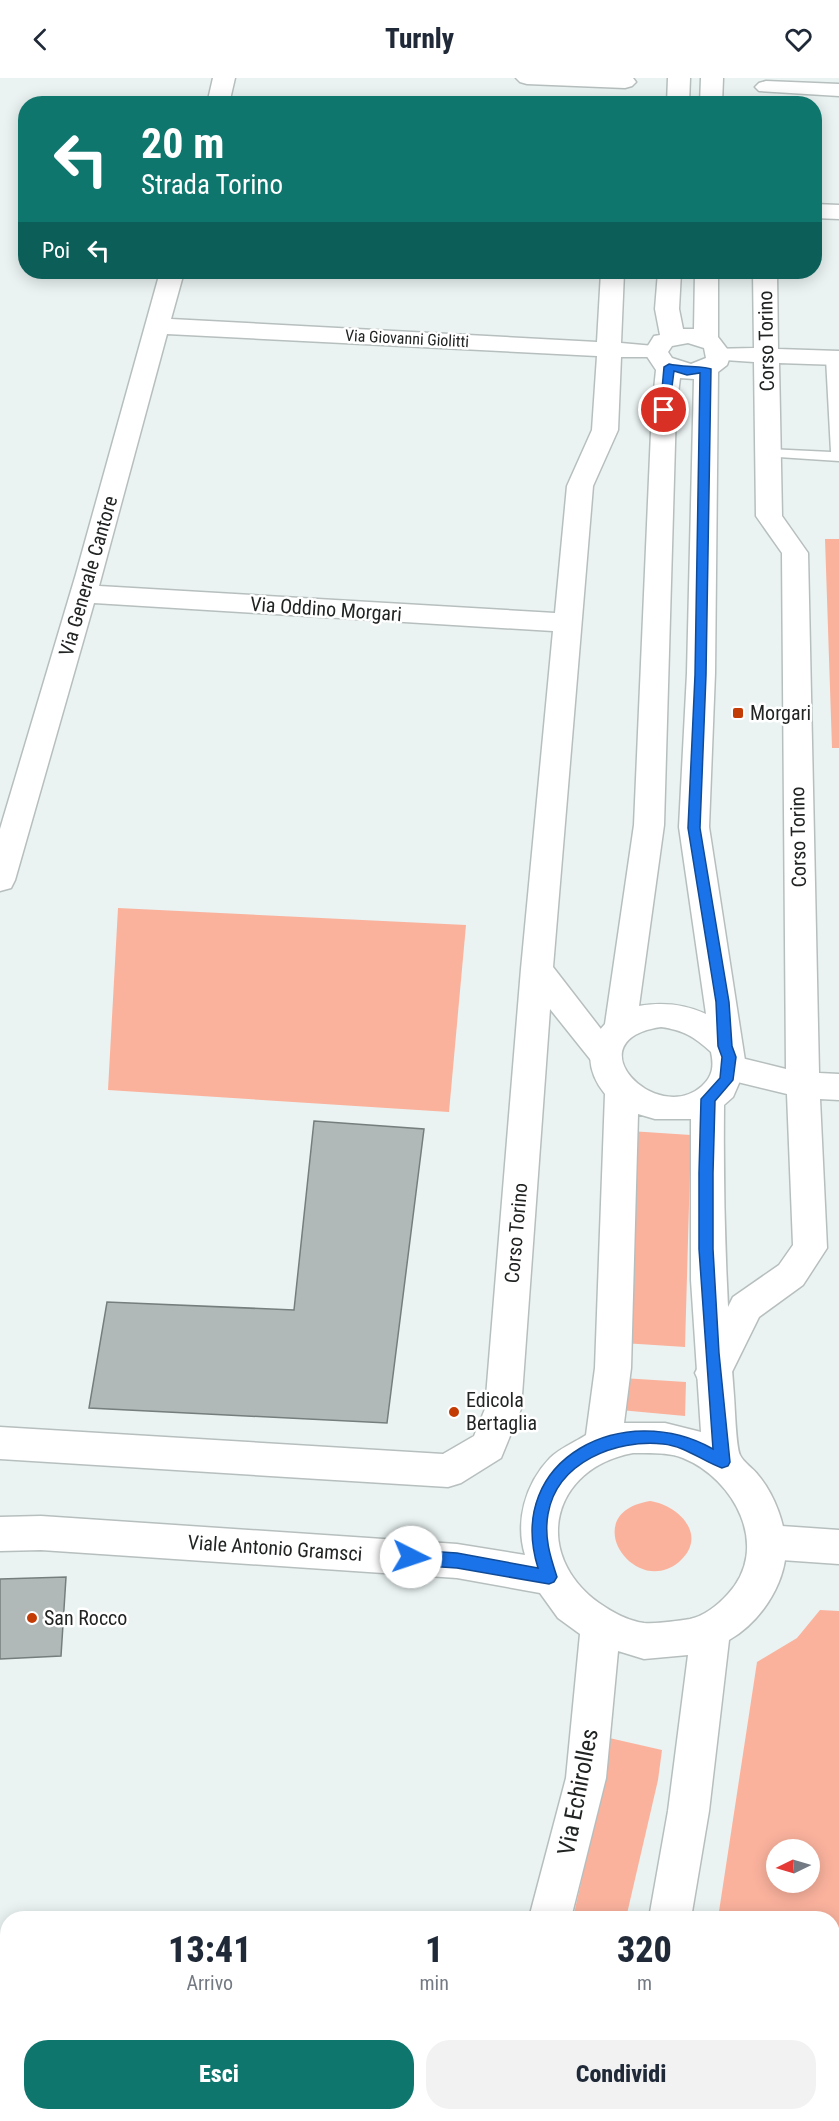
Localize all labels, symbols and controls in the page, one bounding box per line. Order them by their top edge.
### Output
icon: back [24,23,57,56]
text: Turnly [385,23,454,55]
icon: heart [782,23,815,56]
text: 20 m [141,119,224,168]
icon: left [42,120,120,198]
text: Strada Torino [141,169,283,201]
icon: left [82,234,115,267]
text: Poi [42,238,70,263]
street label: Corso Torino [753,290,779,392]
street label: Via Giovanni Giolitti [345,326,469,351]
pin [638,384,689,435]
icon: arrive [647,393,680,426]
street label: Via Generale Cantore [54,493,122,659]
street label: Via Oddino Morgari [249,592,403,626]
place label: Morgari [750,701,811,725]
marker: Morgari [731,706,745,720]
street label: Corso Torino [785,786,811,888]
street label: Corso Torino [500,1182,532,1284]
place label: Edicola Bertaglia [466,1388,537,1435]
marker: Edicola Bertaglia [447,1405,461,1419]
position arrow [379,1525,443,1589]
street label: Viale Antonio Gramsci [187,1530,363,1566]
place label: San Rocco [44,1606,127,1630]
marker: San Rocco [25,1611,39,1625]
street label: Via Echirolles [552,1726,604,1858]
north arrow [766,1839,820,1893]
map controls [766,1839,820,1893]
text: 13:41 [168,1929,251,1971]
text: 1 [425,1929,443,1971]
text: 320 [617,1929,672,1971]
text: Arrivo [186,1971,233,1995]
text: min [420,1971,449,1995]
text: m [637,1971,652,1995]
button: Esci [24,2040,414,2109]
button: Condividi [426,2040,816,2109]

